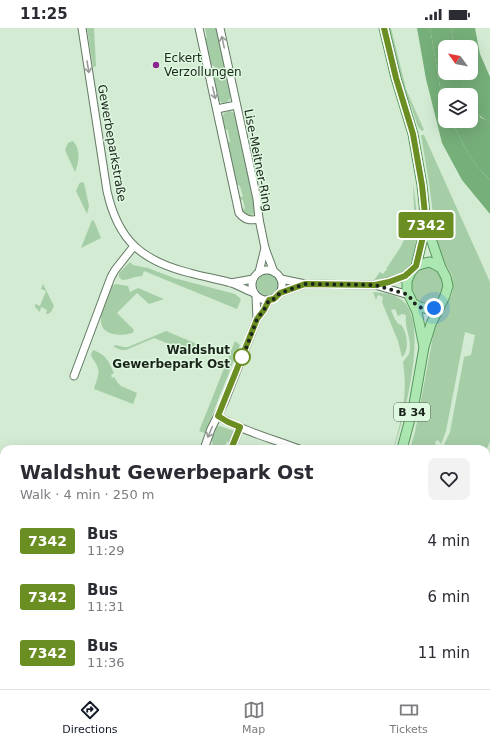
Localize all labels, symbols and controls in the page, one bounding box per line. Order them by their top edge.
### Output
text: 11:25 [20,5,68,23]
one-way arrow [218,36,226,49]
north arrow [438,40,478,80]
map controls [438,40,478,128]
place label: Eckert Verzollungen [164,51,242,79]
one-way arrow [84,60,92,73]
marker: Eckert Verzollungen [151,60,161,70]
street label: Gewerbeparkstraße [95,83,129,203]
one-way arrow [210,87,218,100]
button: layers [438,88,478,128]
street label: Lise-Meitner-Ring [241,108,275,212]
line badge: 7342 [398,212,454,238]
text: 7342 [407,217,445,233]
your location [424,298,444,318]
place label: Waldshut Gewerbepark Ost [112,343,230,371]
marker: Waldshut Gewerbepark Ost [233,348,251,366]
road number: B 34 [394,403,430,421]
one-way arrow [206,426,214,438]
button: heart [428,458,470,500]
text: Waldshut Gewerbepark Ost [20,461,314,483]
text: Walk · 4 min · 250 m [20,487,154,502]
text: Bus [87,525,118,543]
text: 4 min [427,532,470,550]
text: 7342 [28,533,67,549]
text: 11:29 [87,543,124,558]
text: Bus [87,581,118,599]
text: 6 min [427,588,470,606]
text: 7342 [28,589,67,605]
text: 11:31 [87,599,124,614]
text: Bus [87,637,118,655]
text: 11 min [418,644,470,662]
text: 7342 [28,645,67,661]
text: 11:36 [87,655,124,670]
tab: Directions [62,699,118,736]
tab: Map [242,699,265,736]
tab: Tickets [390,699,428,736]

